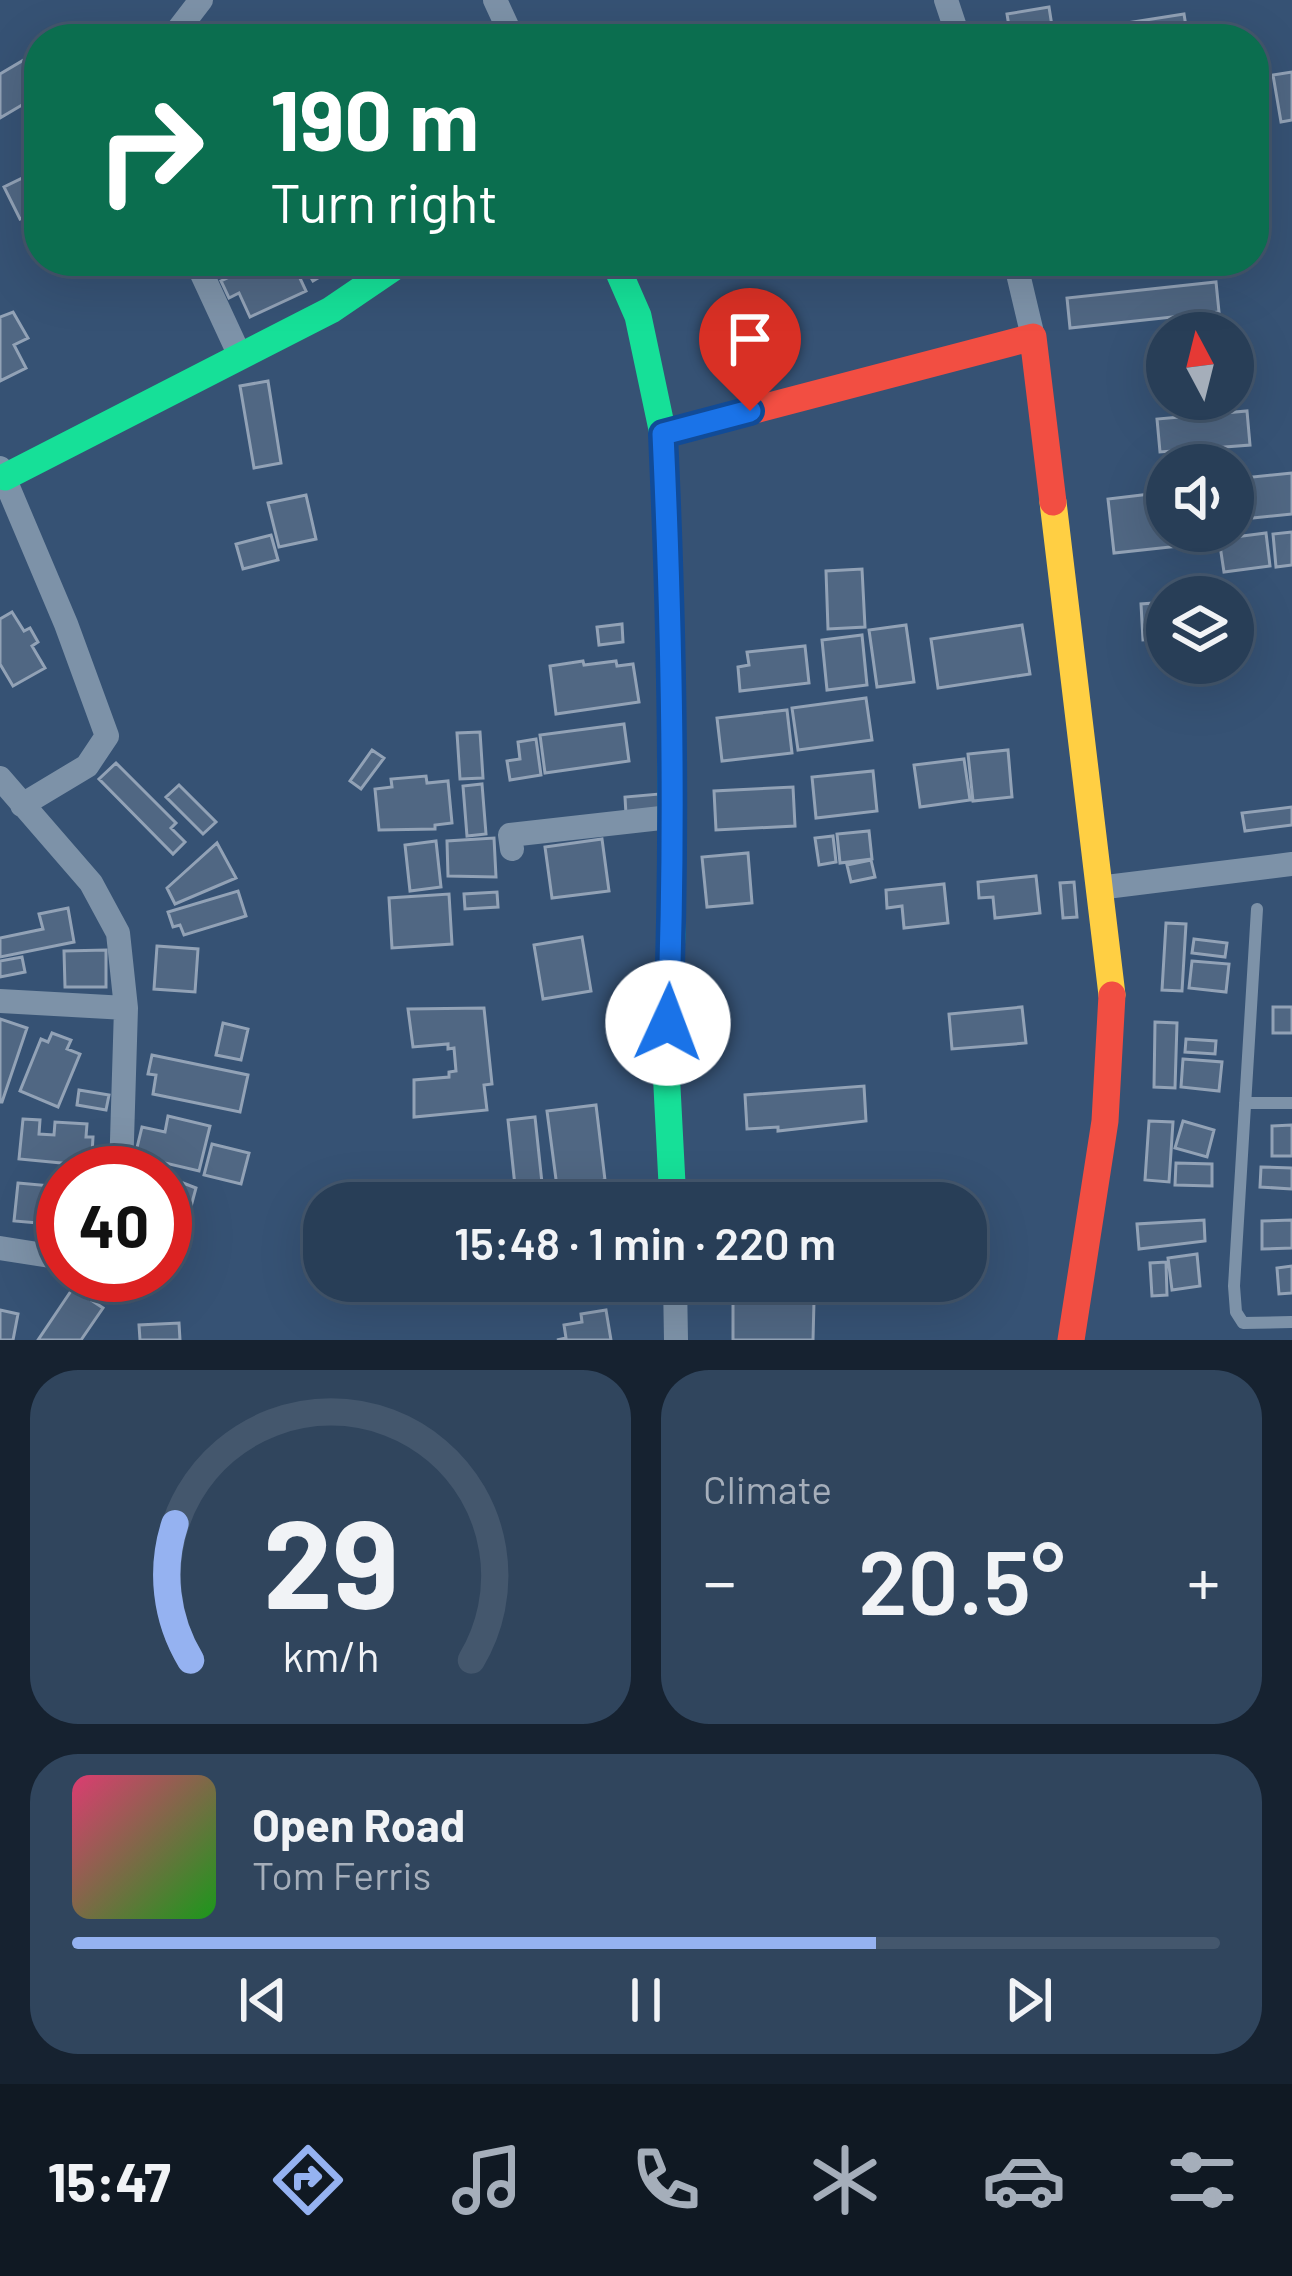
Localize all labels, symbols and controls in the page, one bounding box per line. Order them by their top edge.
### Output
text: 190 m [270,67,479,168]
icon: right [72,72,228,228]
text: Turn right [270,169,498,234]
pin [699,288,801,411]
icon: arrive [717,306,783,372]
north arrow [1146,312,1254,420]
map controls [1146,312,1254,684]
button: sound [1146,444,1254,552]
button: layers [1146,576,1254,684]
position arrow [605,960,731,1086]
speed limit sign: 40 [36,1146,192,1302]
text: 15:48 · 1 min · 220 m [454,1215,836,1269]
text: Climate [703,1465,832,1512]
text: 29 [262,1484,399,1634]
text: 20.5° [858,1525,1065,1633]
text: − [703,1540,736,1619]
text: + [1187,1540,1220,1619]
text: km/h [282,1629,379,1681]
text: Open Road [252,1797,465,1851]
text: Tom Ferris [252,1851,431,1898]
icon: previous [230,1967,296,2033]
icon: pause [613,1967,679,2033]
icon: next [996,1967,1062,2033]
icon: directions [266,2138,350,2222]
icon: music [445,2138,529,2222]
icon: phone [624,2138,708,2222]
icon: climate [803,2138,887,2222]
icon: car [982,2138,1066,2222]
icon: filters [1160,2138,1244,2222]
text: 15:47 [47,2148,171,2213]

